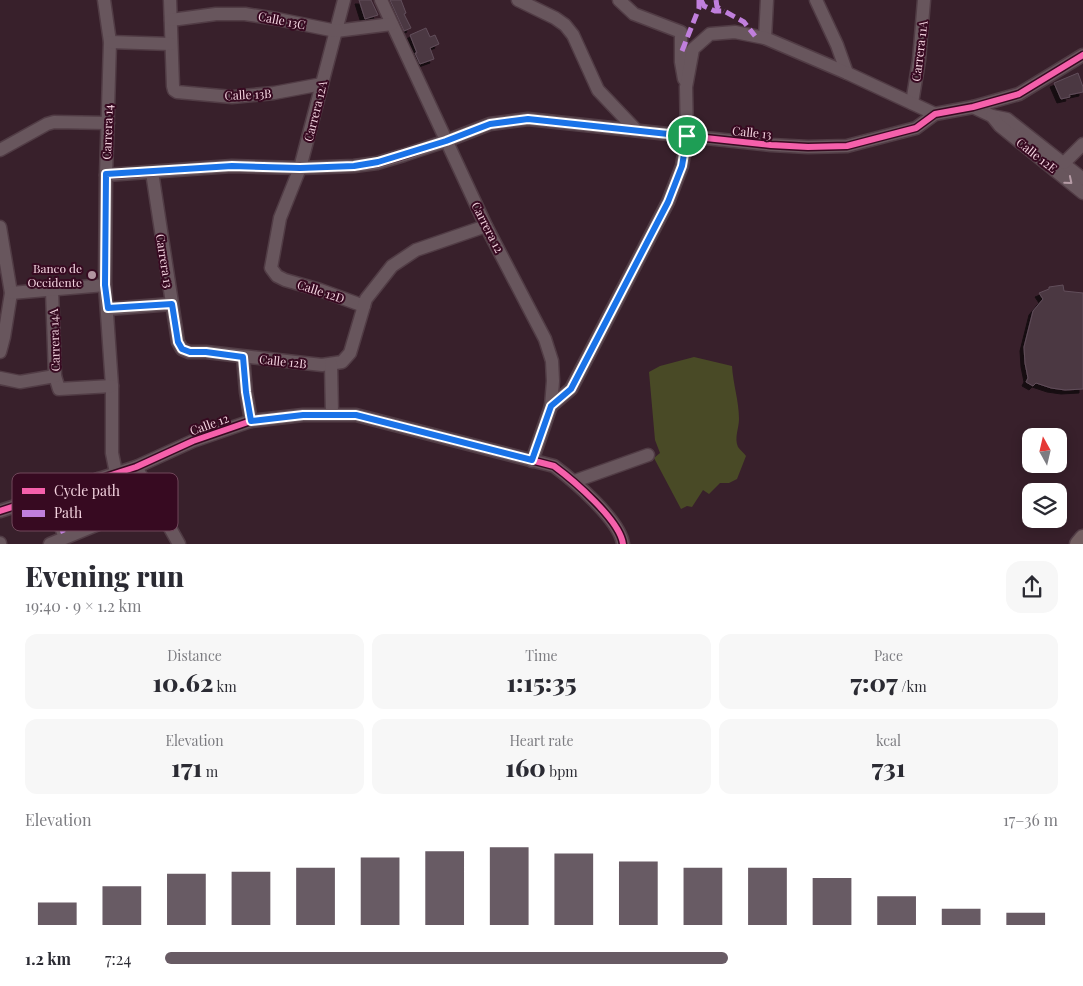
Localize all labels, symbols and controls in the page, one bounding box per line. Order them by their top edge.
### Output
street label: Calle 13C [257,8,307,32]
street label: Carrera 11A [907,19,931,82]
street label: Carrera 12A [300,78,330,143]
street label: Calle 13B [224,85,272,103]
street label: Carrera 14 [98,104,116,160]
pin [666,115,708,157]
icon: arrive [673,122,701,150]
street label: Calle 13 [731,122,773,142]
street label: Calle 12E [1013,134,1061,176]
one-way arrow [1063,175,1072,184]
street label: Carrera 12 [468,199,508,255]
street label: Carrera 13 [153,233,177,289]
place label: Banco de Occidente [27,260,82,290]
marker: Banco de Occidente [86,269,98,281]
street label: Calle 12D [295,276,347,306]
street label: Carrera 14A [45,308,63,372]
street label: Calle 12B [258,351,308,371]
street label: Calle 12 [187,410,231,438]
north arrow [1022,428,1068,472]
map controls [1022,428,1067,528]
legend [12,473,178,531]
text: Cycle path [54,481,121,500]
button: layers [1022,483,1067,528]
text: Path [54,503,83,522]
text: Evening run [25,557,184,594]
button: share [1006,561,1058,613]
text: 19:40 · 9 × 1.2 km [25,595,141,616]
text: Distance [167,646,222,665]
text: Time [525,646,558,665]
text: Pace [874,646,903,665]
text: 10.62 [152,665,213,698]
text: 1:15:35 [506,665,577,698]
text: 7:07 [850,665,898,698]
text: km [213,677,237,696]
text: /km [898,677,927,696]
text: Elevation [165,731,224,750]
text: Heart rate [509,731,574,750]
text: kcal [876,731,901,750]
text: 171 [171,750,202,783]
text: 160 [505,750,546,783]
text: 731 [871,750,906,783]
text: m [202,762,218,781]
text: bpm [546,762,578,781]
text: Elevation [25,809,92,830]
text: 17–36 m [1003,809,1058,830]
text: 1.2 km [25,948,71,969]
text: 7:24 [105,948,131,969]

